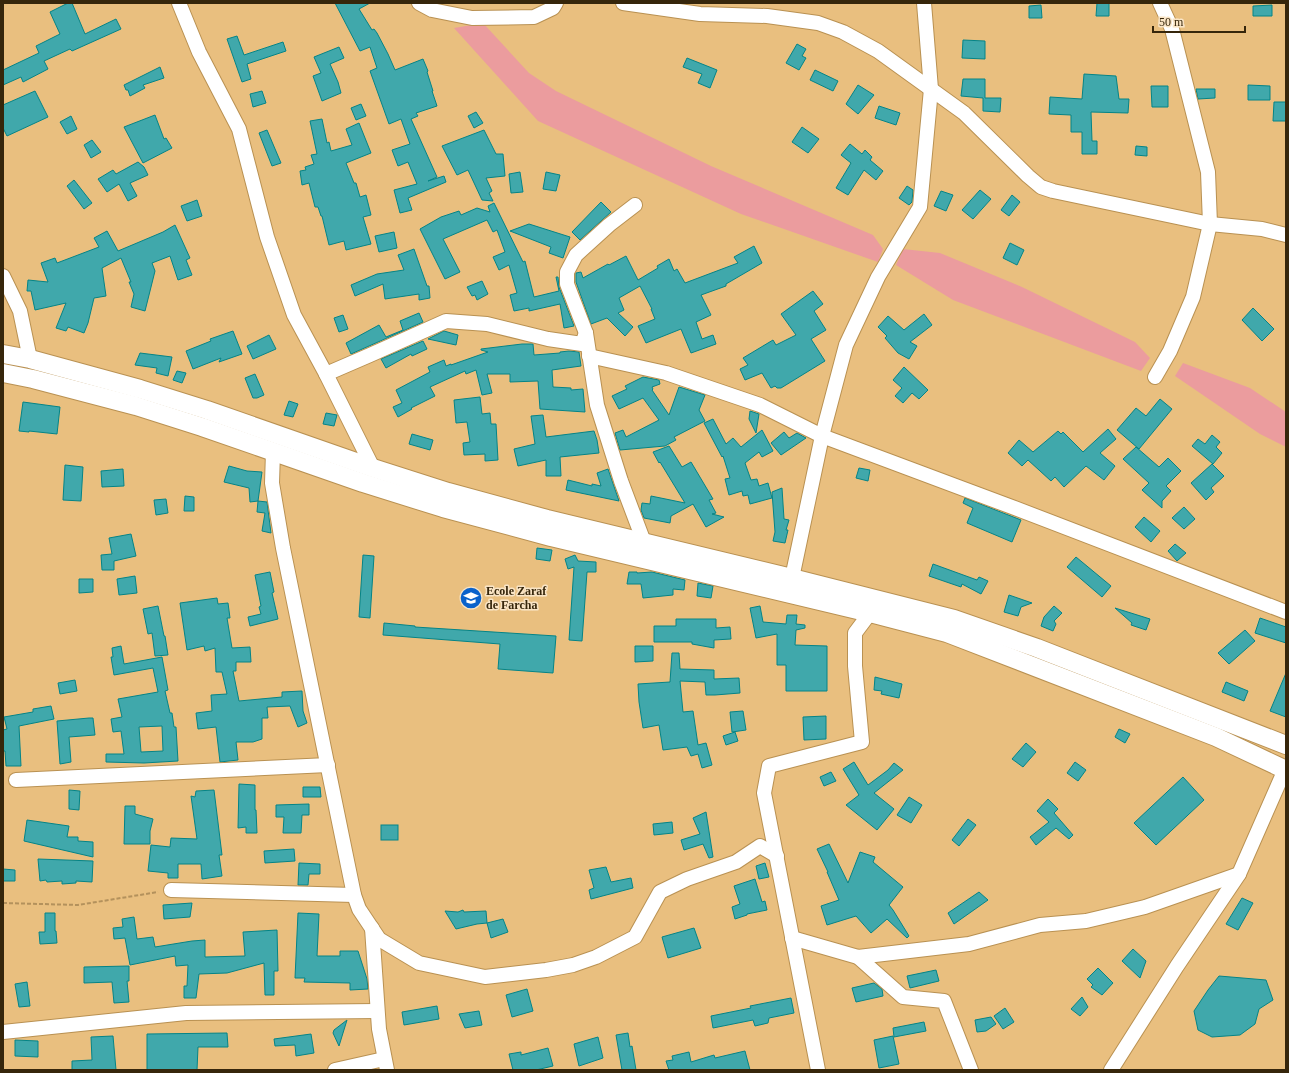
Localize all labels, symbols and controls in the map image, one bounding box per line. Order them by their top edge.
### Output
scale bar [1153,8,1245,34]
text: 50 m [1159,15,1184,29]
place label: Ecole Zaraf de Farcha [486,584,547,612]
school or university icon: Ecole Zaraf de Farcha [458,585,484,611]

